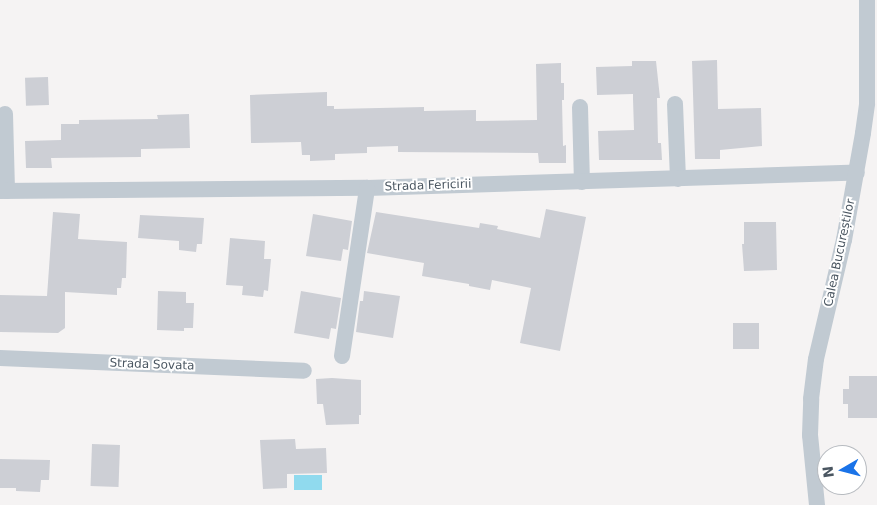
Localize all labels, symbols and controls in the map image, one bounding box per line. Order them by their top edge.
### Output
street label: Strada Fericirii [384,177,472,195]
street label: Calea Bucureștilor [822,198,858,308]
street label: Strada Sovata [109,356,195,374]
north arrow [817,445,867,495]
text: N [819,465,837,479]

